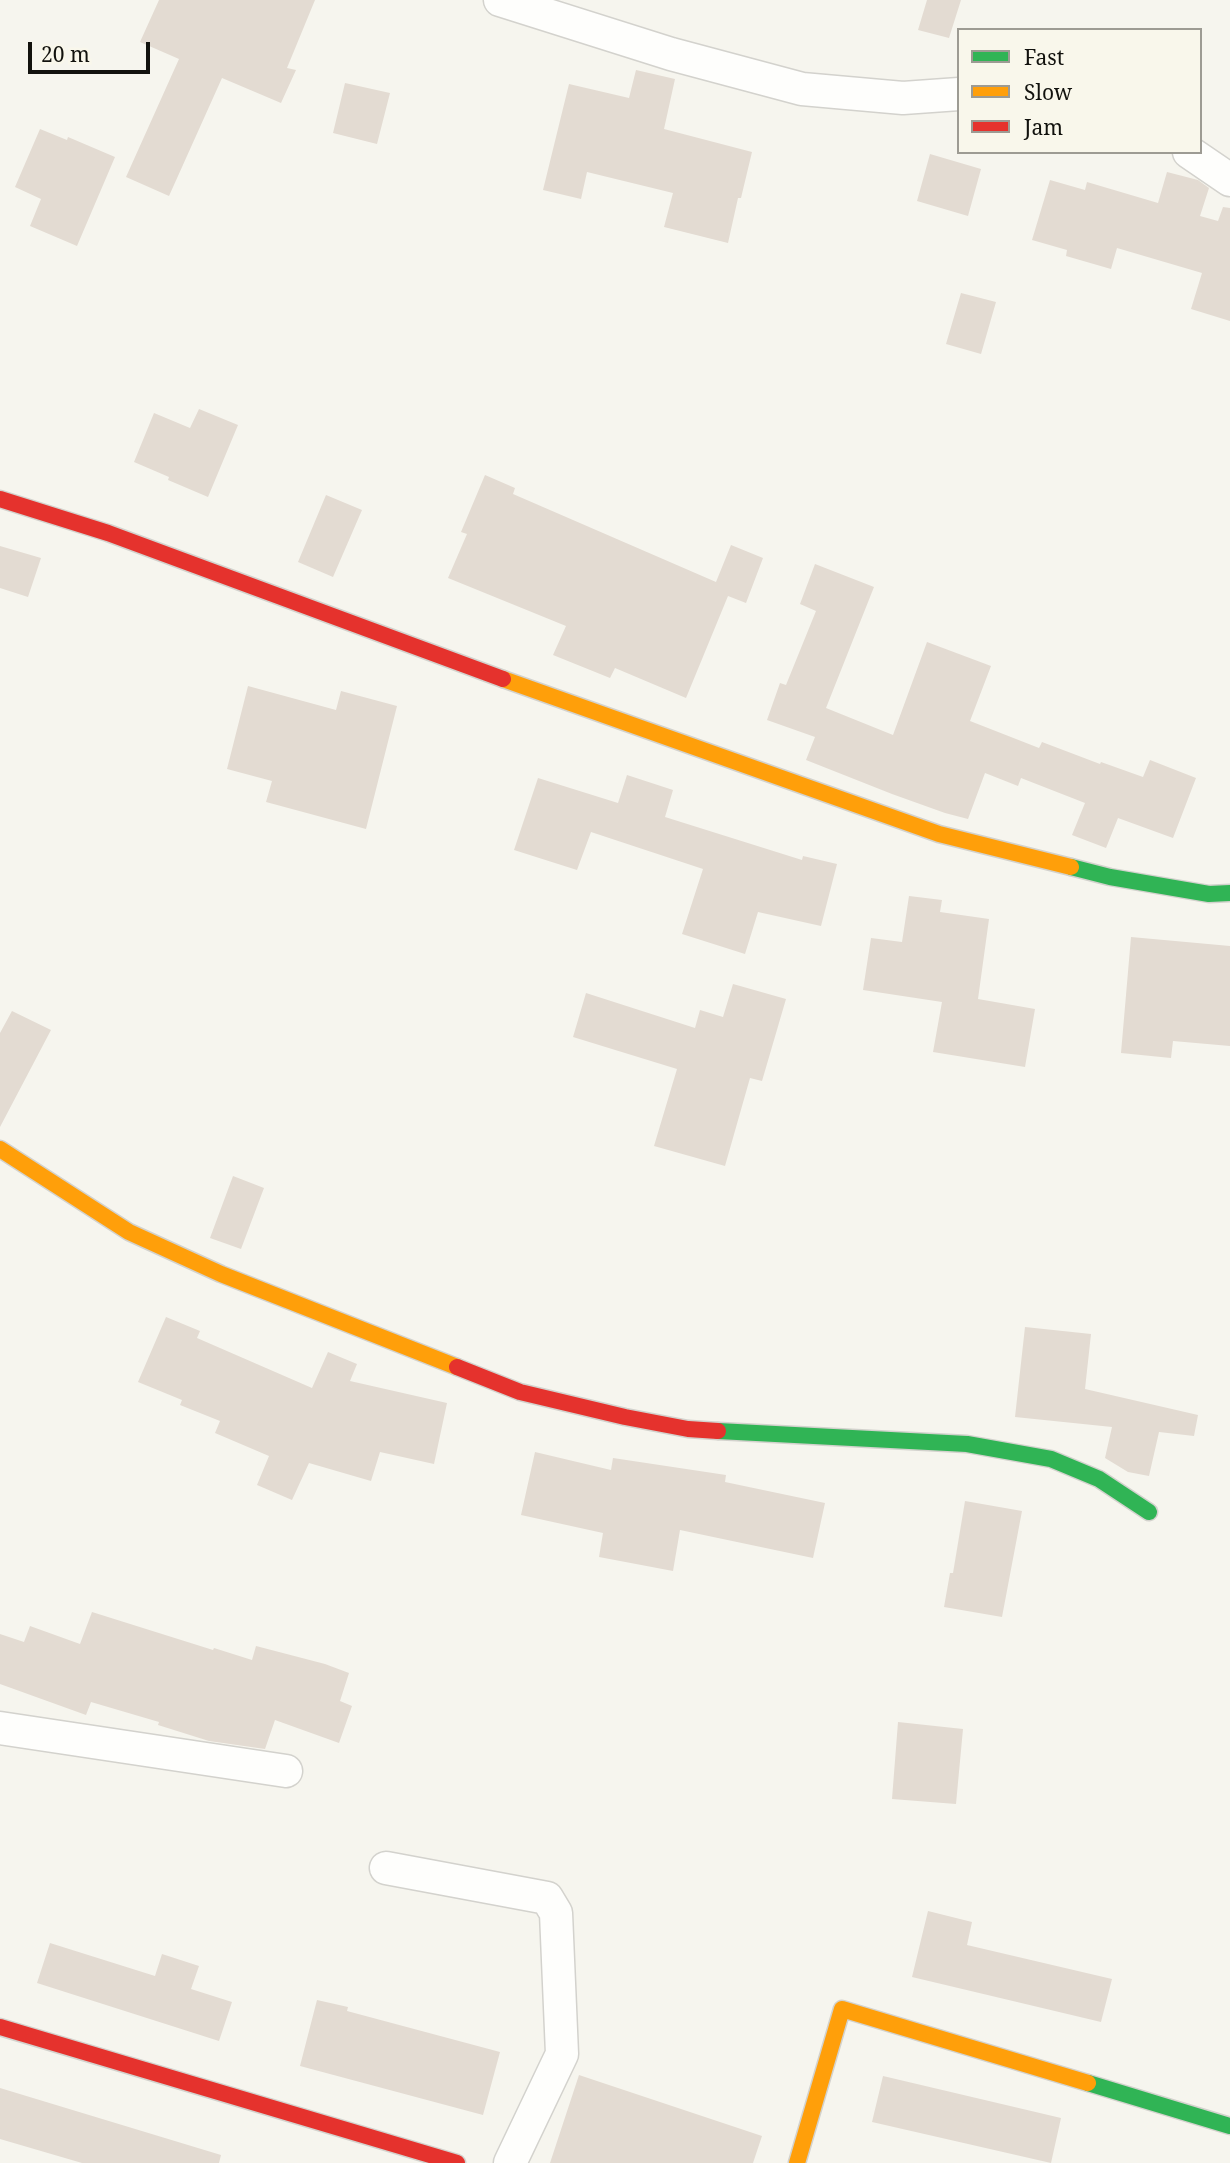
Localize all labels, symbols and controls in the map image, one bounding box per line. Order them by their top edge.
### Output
scale bar [32,28,154,72]
legend [957,28,1202,154]
text: 20 m [41,40,90,68]
text: Fast [1024,43,1064,71]
text: Slow [1024,78,1072,106]
text: Jam [1024,113,1063,141]

